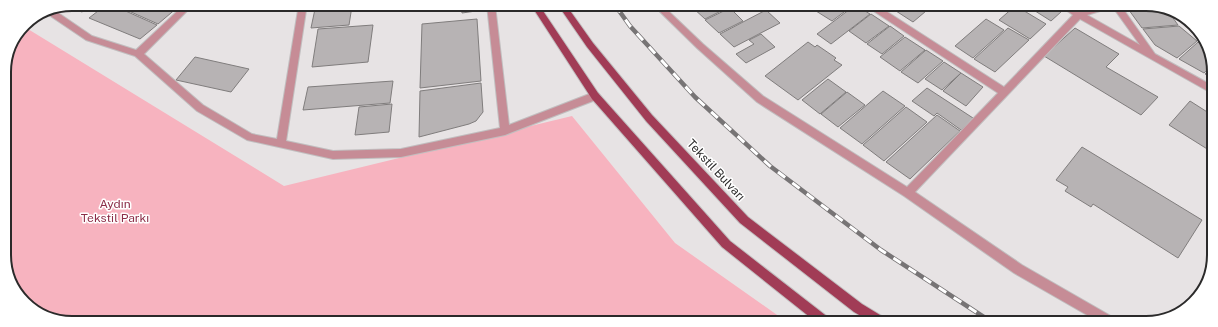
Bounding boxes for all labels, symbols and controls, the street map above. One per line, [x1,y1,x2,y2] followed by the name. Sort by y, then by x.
[684,137,748,203] street label: Tekstil Bulvarı
[81,197,149,225] park label: Aydın Tekstil Parkı

